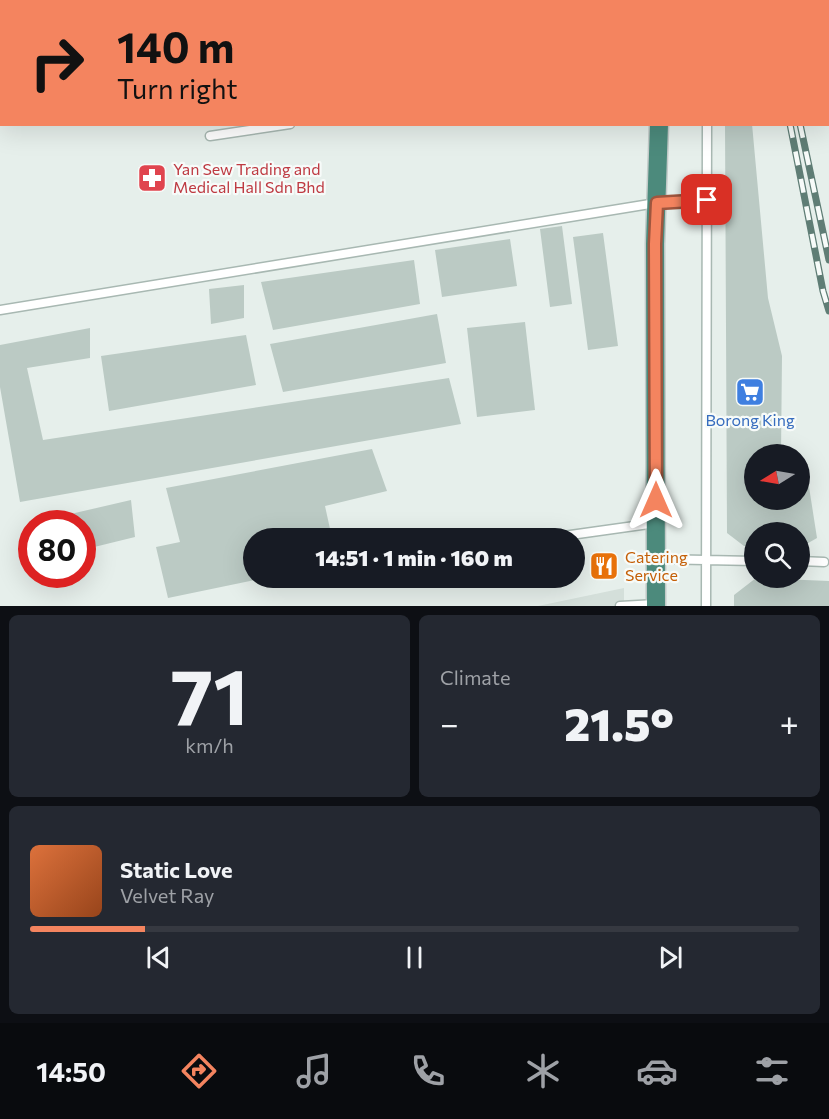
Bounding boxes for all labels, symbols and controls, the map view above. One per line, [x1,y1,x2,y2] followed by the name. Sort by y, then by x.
[117,20,234,72] text: 140 m
[18,24,96,102] icon: right
[117,72,237,105] text: Turn right
[173,159,325,196] place label: Yan Sew Trading and Medical Hall Sdn Bhd
[136,162,168,194] pharmacy icon: Yan Sew Trading and Medical Hall Sdn Bhd
[681,174,732,225] pin
[690,183,723,216] icon: arrive
[734,376,766,408] supermarket icon: Borong King
[705,410,795,429] place label: Borong King
[744,444,810,510] north arrow
[744,444,810,588] map controls
[624,468,688,532] position arrow
[18,510,96,588] speed limit sign: 80
[744,522,810,588] button: search
[315,544,513,571] text: 14:51 · 1 min · 160 m
[625,547,688,584] place label: Catering Service
[588,550,620,582] restaurant icon: Catering Service
[170,646,249,741] text: 71
[440,665,510,689] text: Climate
[564,695,674,750] text: 21.5°
[440,702,459,743] text: −
[780,702,799,743] text: +
[185,733,234,757] text: km/h
[120,856,233,883] text: Static Love
[120,883,214,907] text: Velvet Ray
[142,941,175,974] icon: previous
[398,941,431,974] icon: pause
[654,941,687,974] icon: next
[178,1050,220,1092] icon: directions
[293,1050,335,1092] icon: music
[407,1050,449,1092] icon: phone
[522,1050,564,1092] icon: climate
[636,1050,678,1092] icon: car
[751,1050,793,1092] icon: filters
[36,1055,106,1088] text: 14:50

